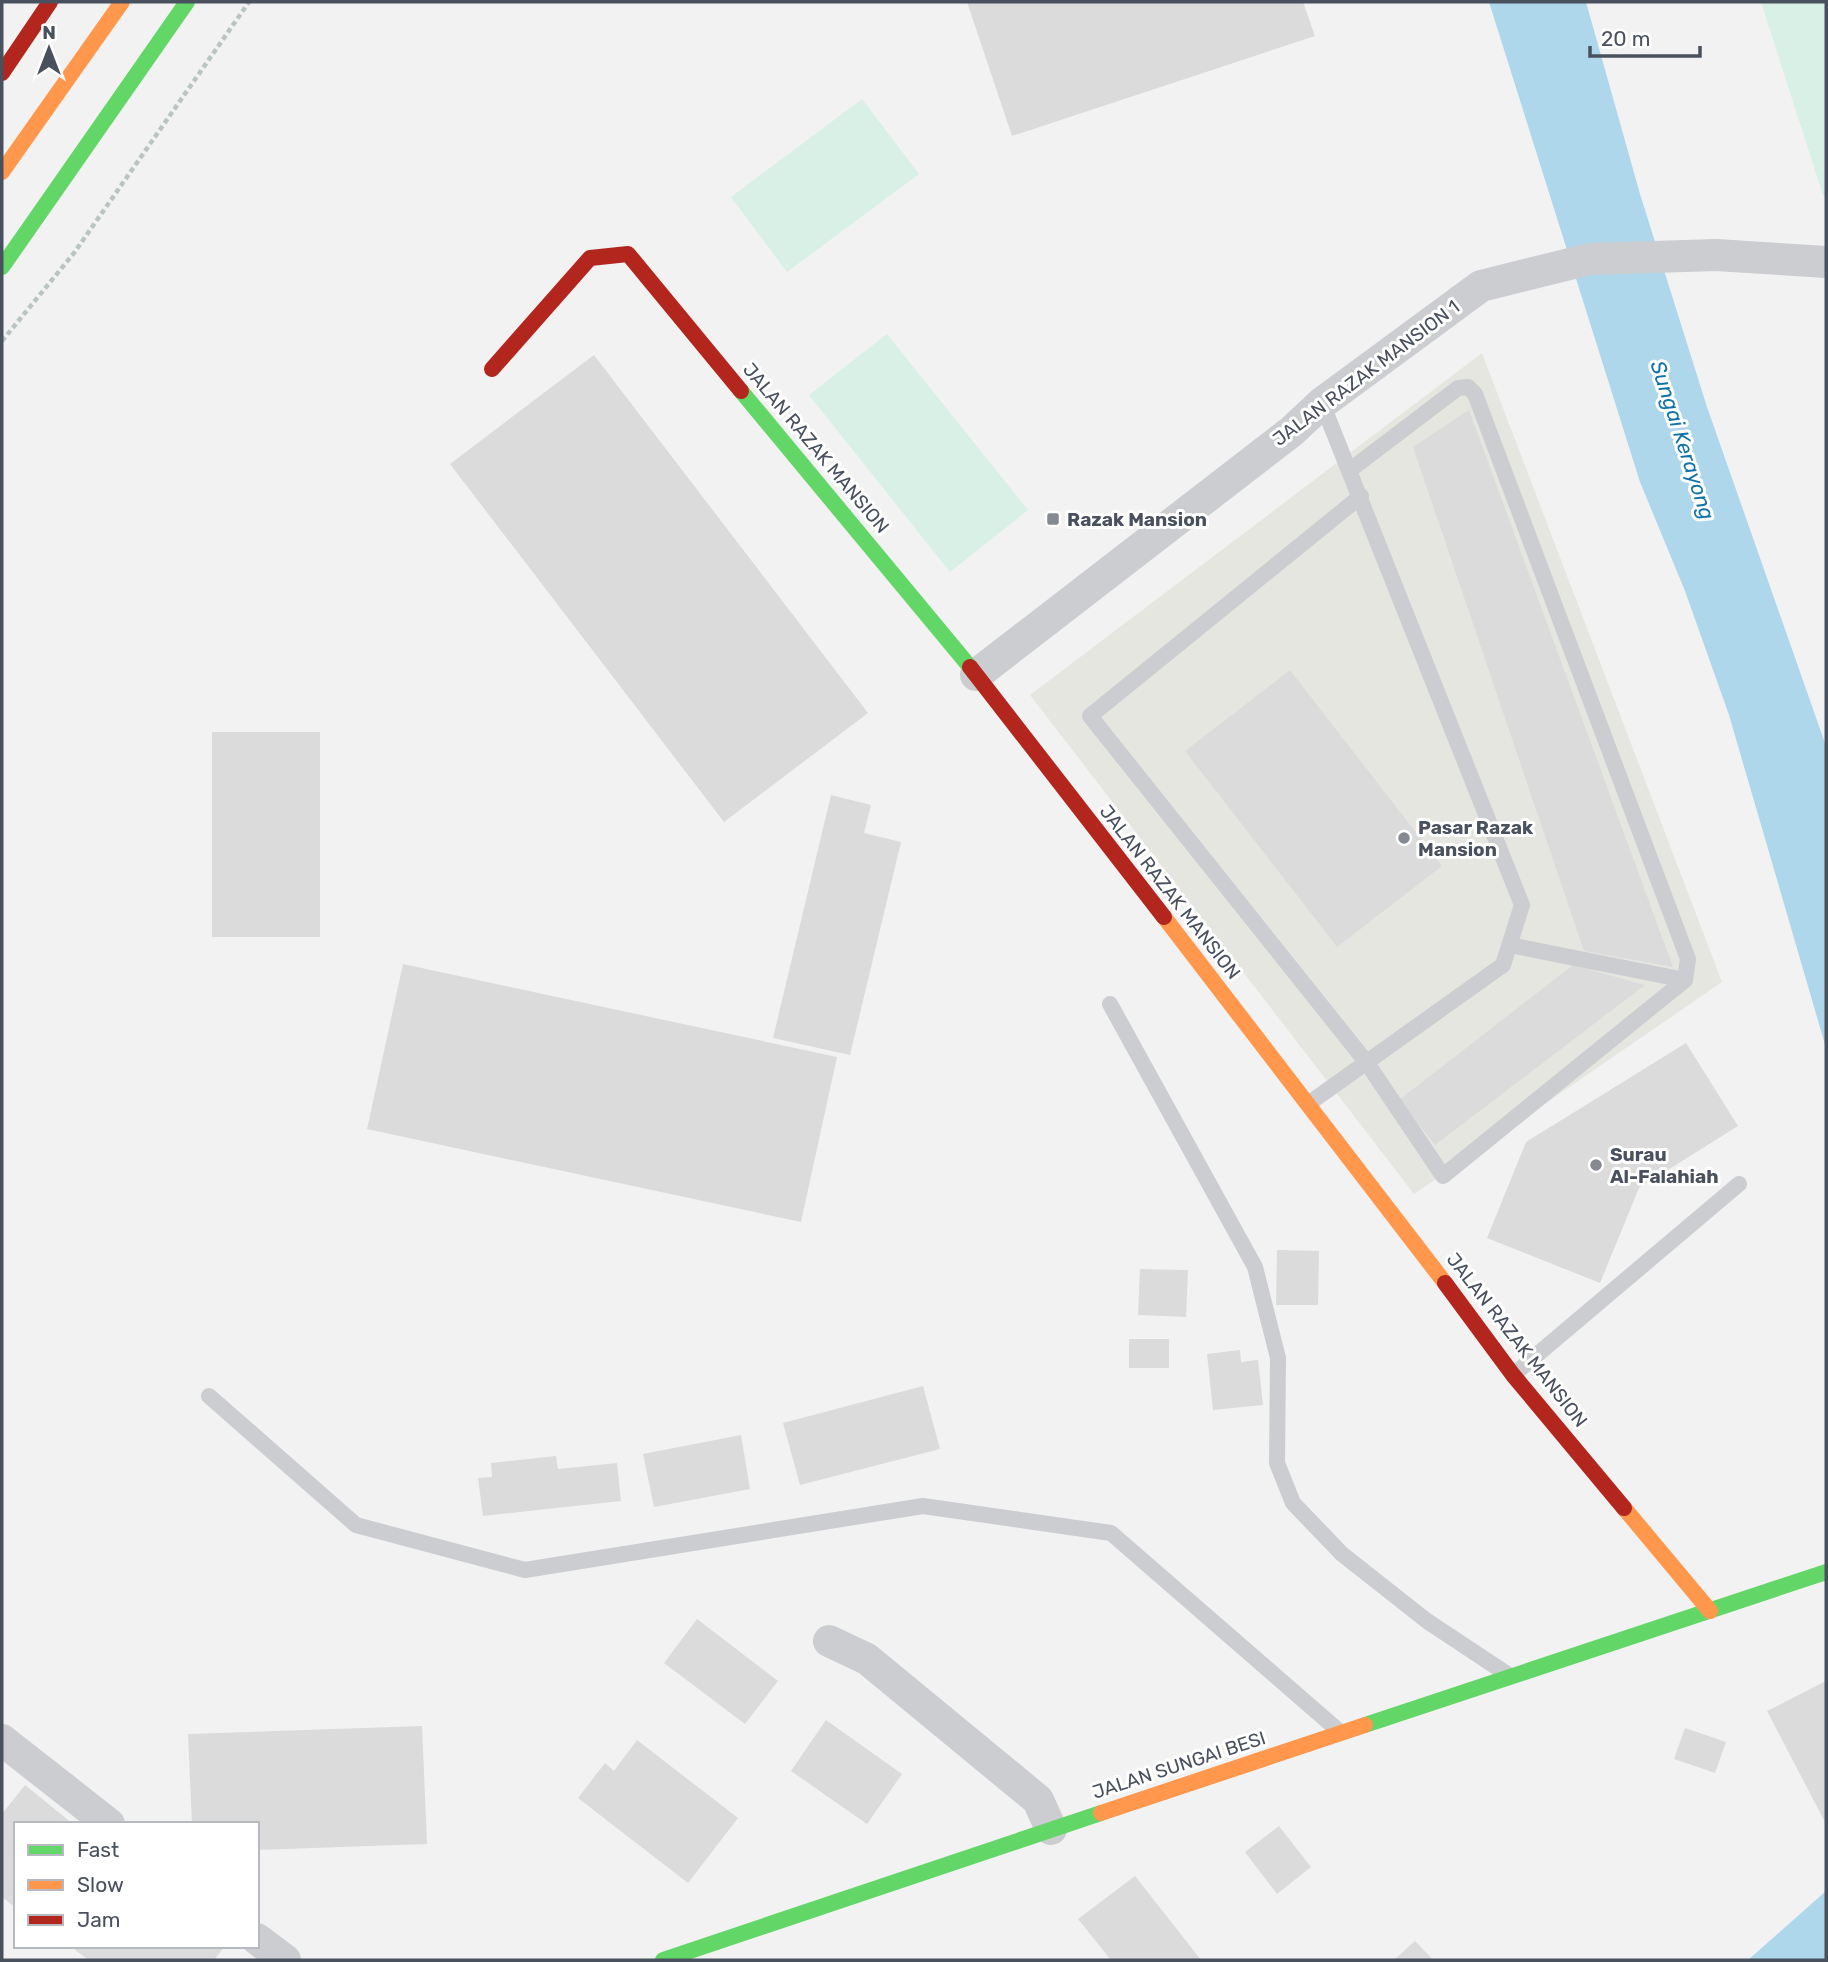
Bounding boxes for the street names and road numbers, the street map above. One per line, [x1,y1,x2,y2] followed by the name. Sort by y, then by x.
[1268,295,1464,451] street label: JALAN RAZAK MANSION 1
[738,358,894,538] street label: JALAN RAZAK MANSION
[1095,800,1245,984] street label: JALAN RAZAK MANSION
[1442,1248,1592,1432] street label: JALAN RAZAK MANSION
[1090,1726,1268,1804] street label: JALAN SUNGAI BESI

